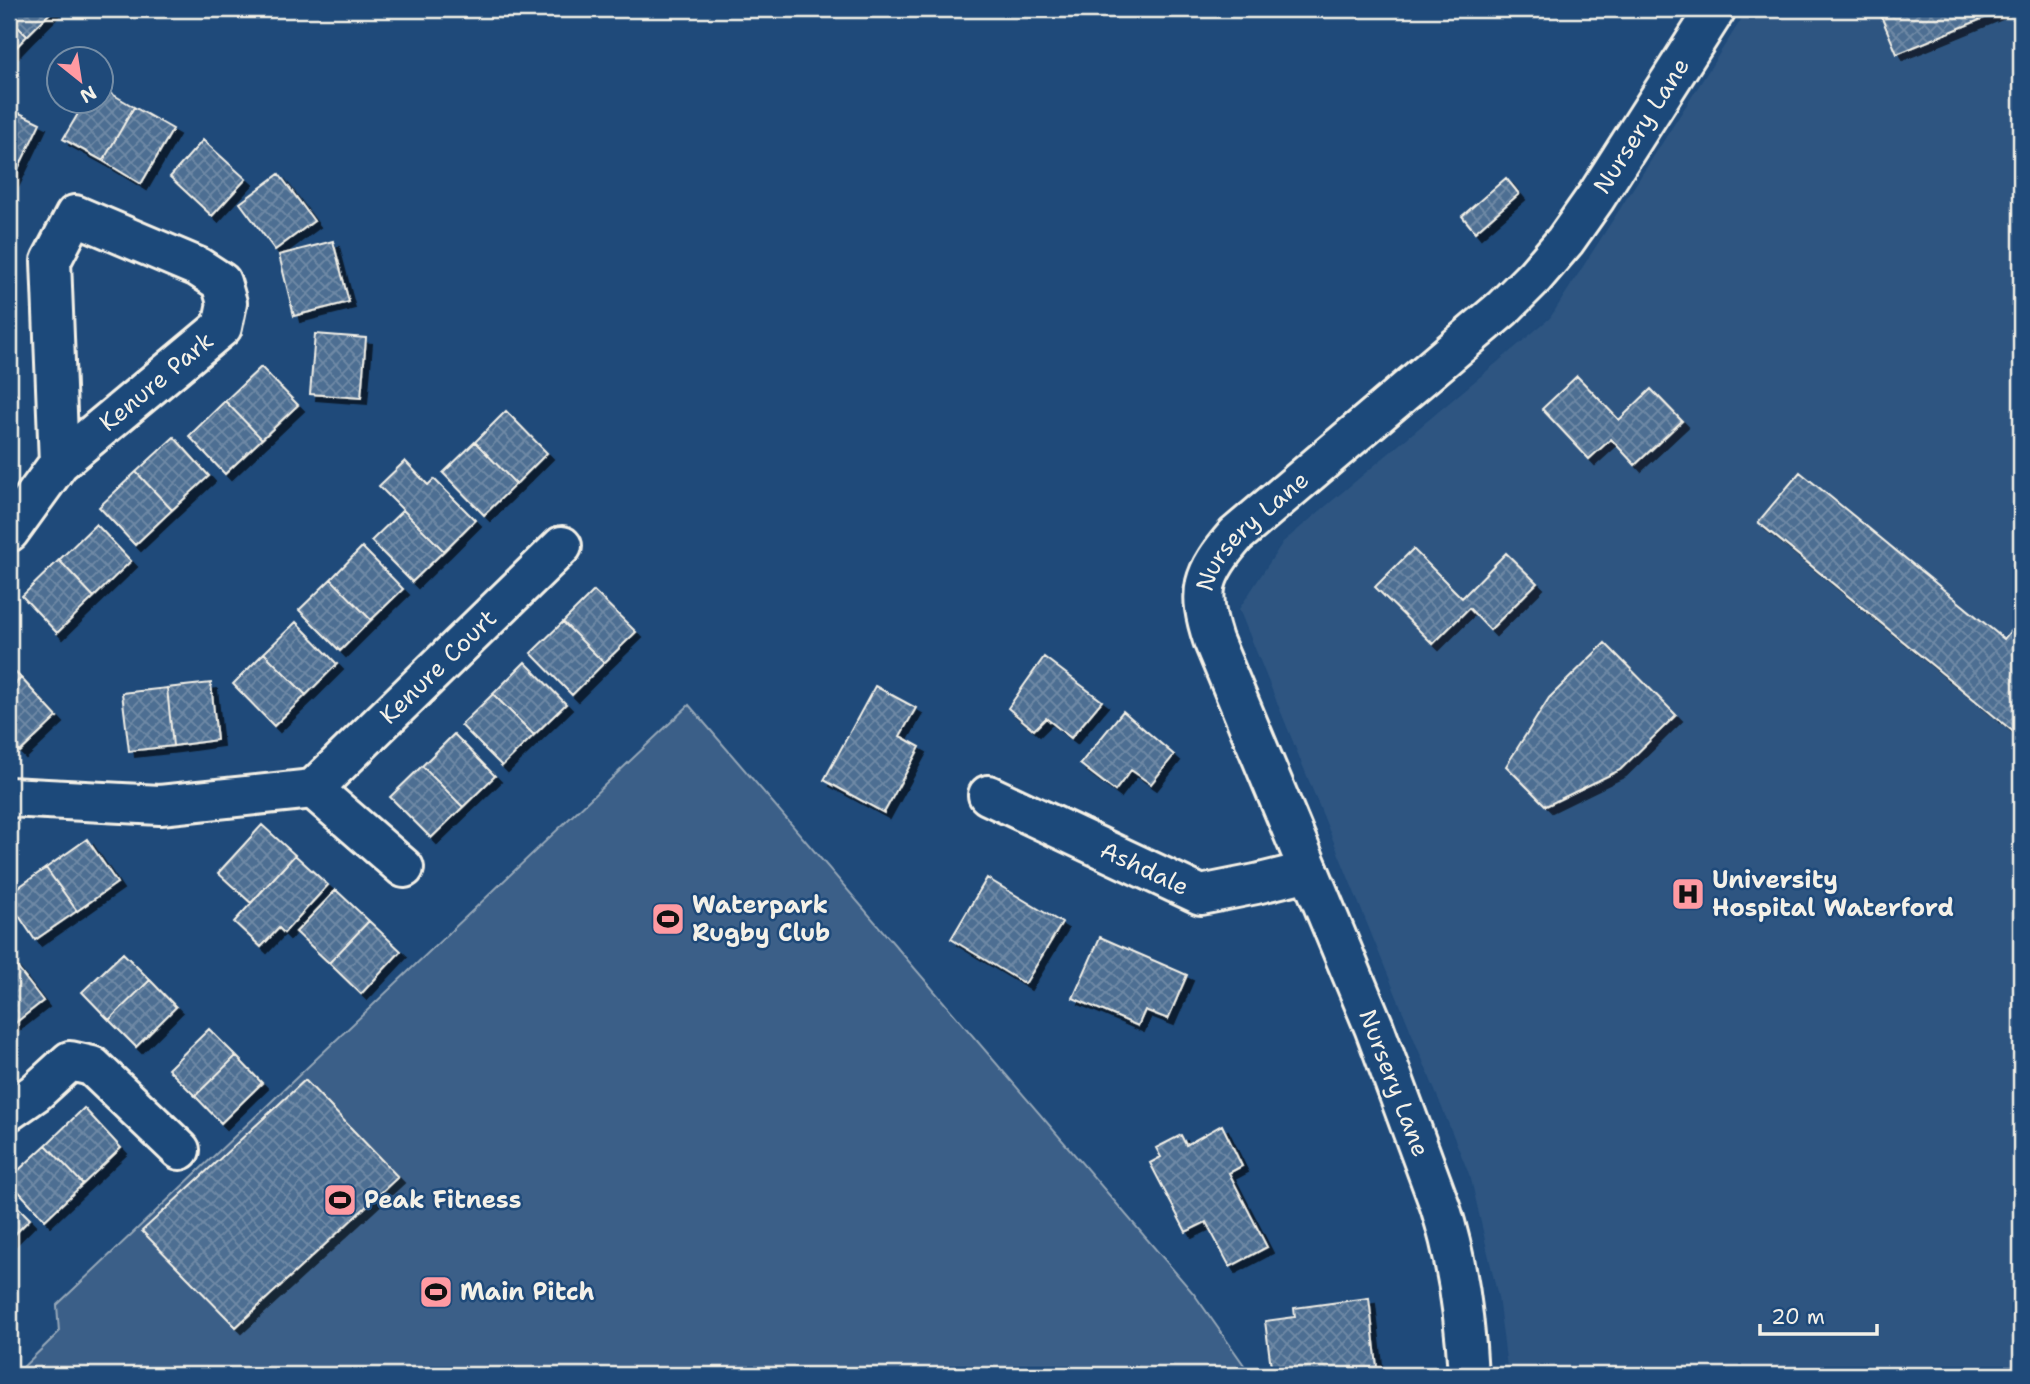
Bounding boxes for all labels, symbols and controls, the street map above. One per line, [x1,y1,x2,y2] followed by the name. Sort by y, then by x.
[46,46,116,116] north arrow
[1586,52,1697,200] street label: Nursery Lane
[75,80,101,109] text: N
[93,325,220,439] street label: Kenure Park
[1188,464,1316,595] street label: Nursery Lane
[373,602,504,731] street label: Kenure Court
[1095,834,1194,903] street label: Ashdale
[1712,864,1954,924] place label: University Hospital Waterford
[1669,875,1707,913] hospital icon: University Hospital Waterford
[692,889,830,949] place label: Waterpark Rugby Club
[649,900,687,938] sports icon: Waterpark Rugby Club
[1351,1005,1437,1161] street label: Nursery Lane
[321,1181,359,1219] sports icon: Peak Fitness
[364,1184,522,1216] place label: Peak Fitness
[417,1273,455,1311] sports icon: Main Pitch
[460,1276,595,1308] place label: Main Pitch
[1760,1293,1878,1337] scale bar
[1771,1303,1825,1331] text: 20 m

